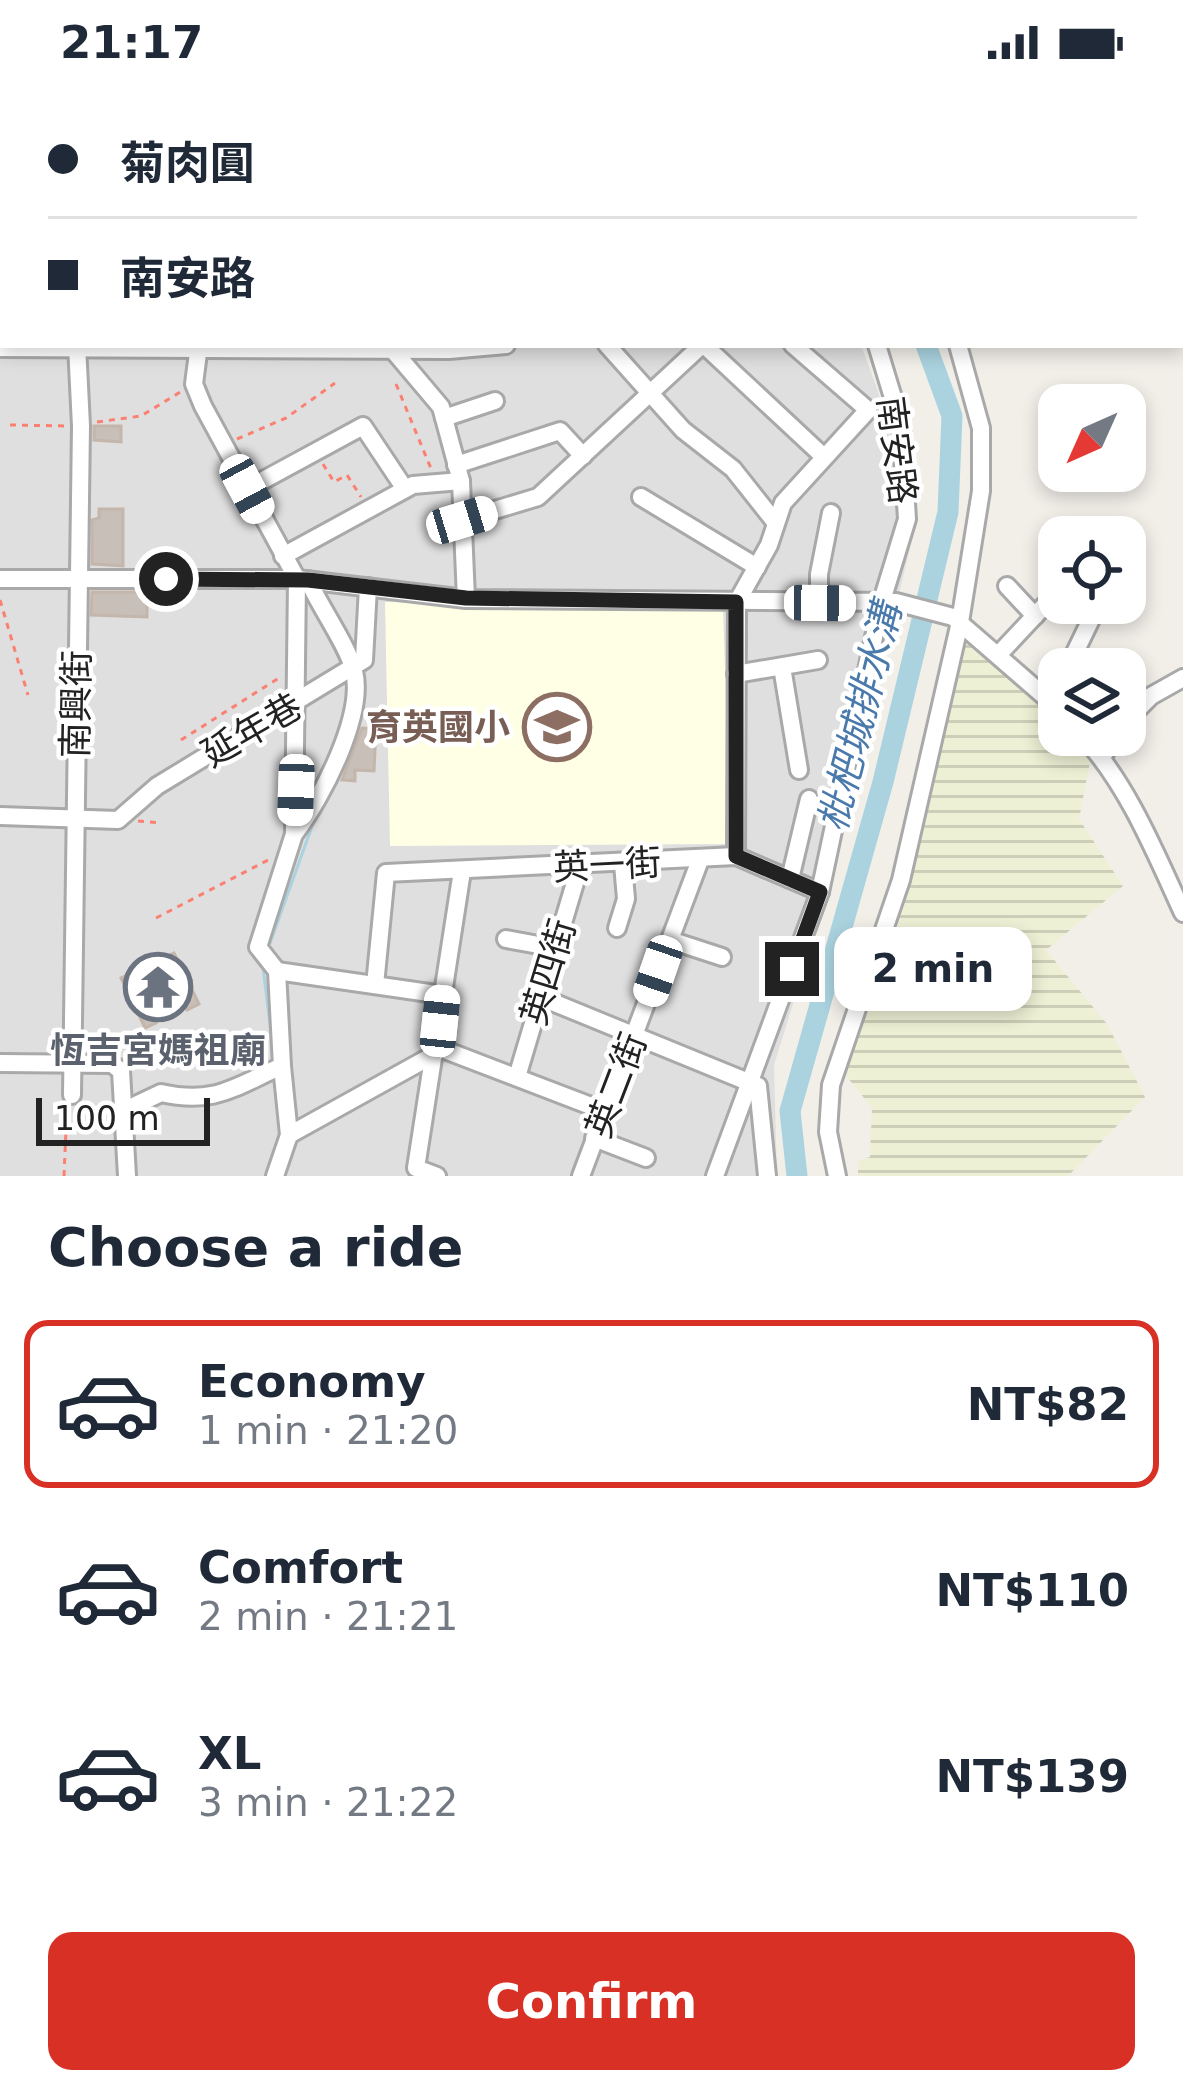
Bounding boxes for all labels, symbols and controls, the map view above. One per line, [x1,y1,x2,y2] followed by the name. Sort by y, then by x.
[60,16,203,69] text: 21:17
[120,137,255,190] text: 菊肉圓
[120,252,255,305] text: 南安路
[1038,384,1146,492] north arrow
[1038,384,1146,756] map controls
[870,394,924,506] street label: 南安路
[214,449,280,529] car
[422,492,502,548] car
[1038,516,1146,624] button: locate
[139,552,193,606] route start
[784,584,856,622] car
[810,593,911,836] water label: 枇杷城排水溝
[1038,648,1146,756] button: layers
[55,650,97,758] street label: 南興街
[195,685,309,775] street label: 延年巷
[522,692,592,762] school or university icon: 育英國小
[366,707,510,748] place label: 育英國小
[277,753,315,827] car
[552,842,662,888] street label: 英一街
[513,914,583,1030] street label: 英四街
[834,927,1032,1011] callout: 2 min
[629,931,687,1011] car
[765,942,819,996] route end
[872,946,994,991] text: 2 min
[123,952,193,1022] temple icon: 恆吉宮媽祖廟
[418,983,462,1059] car
[578,1027,654,1143] street label: 英二街
[50,1030,266,1071] place label: 恆吉宮媽祖廟
[36,1092,210,1145] scale bar
[54,1099,160,1138] text: 100 m
[48,1216,464,1279] text: Choose a ride
[54,1350,162,1458] icon: car
[198,1355,426,1408] text: Economy
[967,1378,1129,1431] text: NT$82
[198,1408,458,1453] text: 1 min · 21:20
[54,1536,162,1644] icon: car
[198,1541,403,1594] text: Comfort
[935,1564,1129,1617] text: NT$110
[198,1594,458,1639] text: 2 min · 21:21
[54,1722,162,1830] icon: car
[198,1727,261,1780] text: XL
[935,1750,1129,1803] text: NT$139
[198,1780,458,1825] text: 3 min · 21:22
[48,1932,1135,2070] button: Confirm

